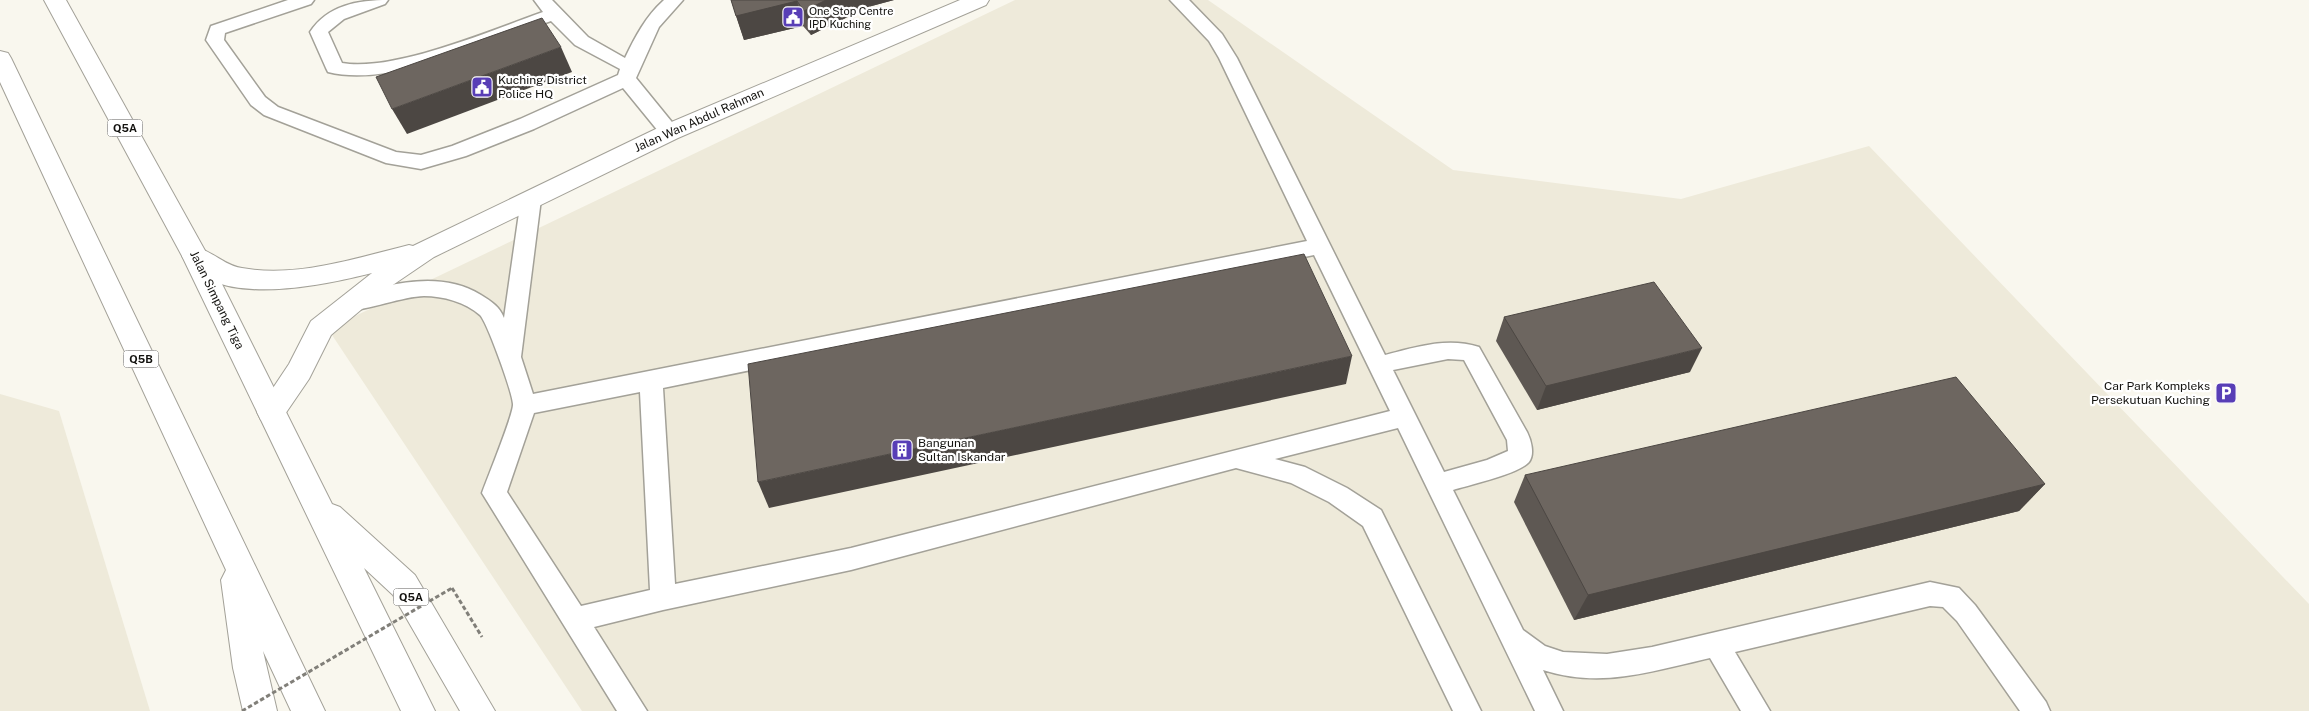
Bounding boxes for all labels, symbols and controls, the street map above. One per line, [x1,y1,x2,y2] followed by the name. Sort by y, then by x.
[781,5,805,29] public building icon: One Stop Centre IPD Kuching
[809,5,893,30] place label: One Stop Centre IPD Kuching
[498,73,587,101] place label: Kuching District Police HQ
[470,75,494,99] public building icon: Kuching District Police HQ
[632,85,766,155] street label: Jalan Wan Abdul Rahman
[108,120,142,136] road number: Q5A
[187,248,247,352] street label: Jalan Simpang Tiga
[124,350,158,368] road number: Q5B
[2091,379,2210,407] place label: Car Park Kompleks Persekutuan Kuching
[2214,381,2238,405] parking icon: Car Park Kompleks Persekutuan Kuching
[918,436,1006,464] place label: Bangunan Sultan Iskandar
[890,438,914,462] building icon: Bangunan Sultan Iskandar
[394,588,428,606] road number: Q5A

